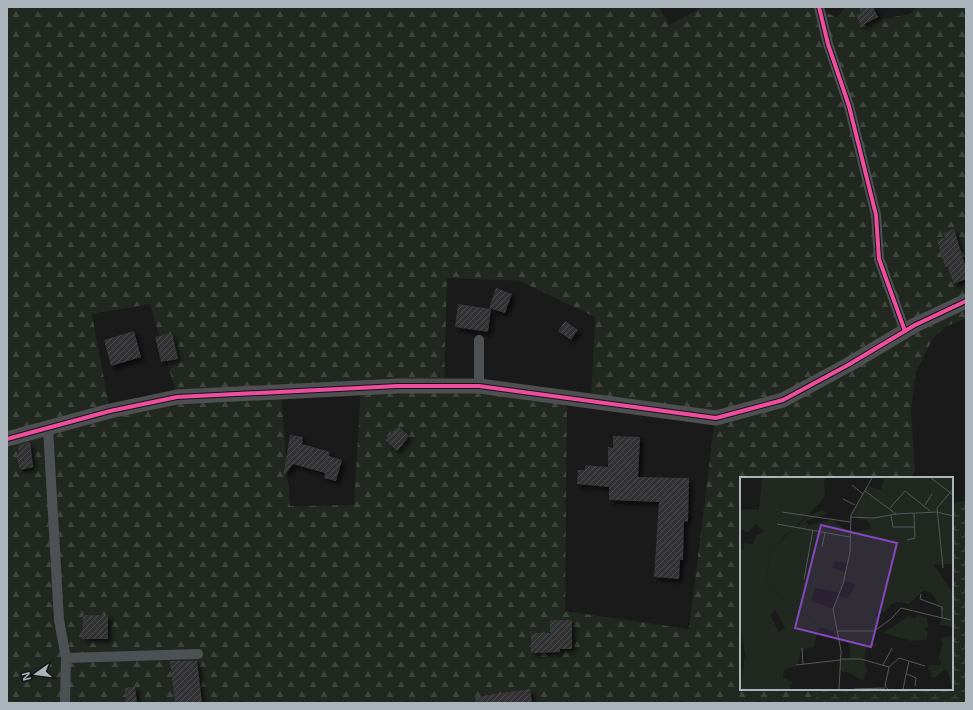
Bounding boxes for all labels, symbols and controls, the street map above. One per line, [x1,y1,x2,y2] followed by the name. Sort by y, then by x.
[740,477,953,690] inset map
[16,654,56,694] north arrow
[17,670,34,683] text: N

